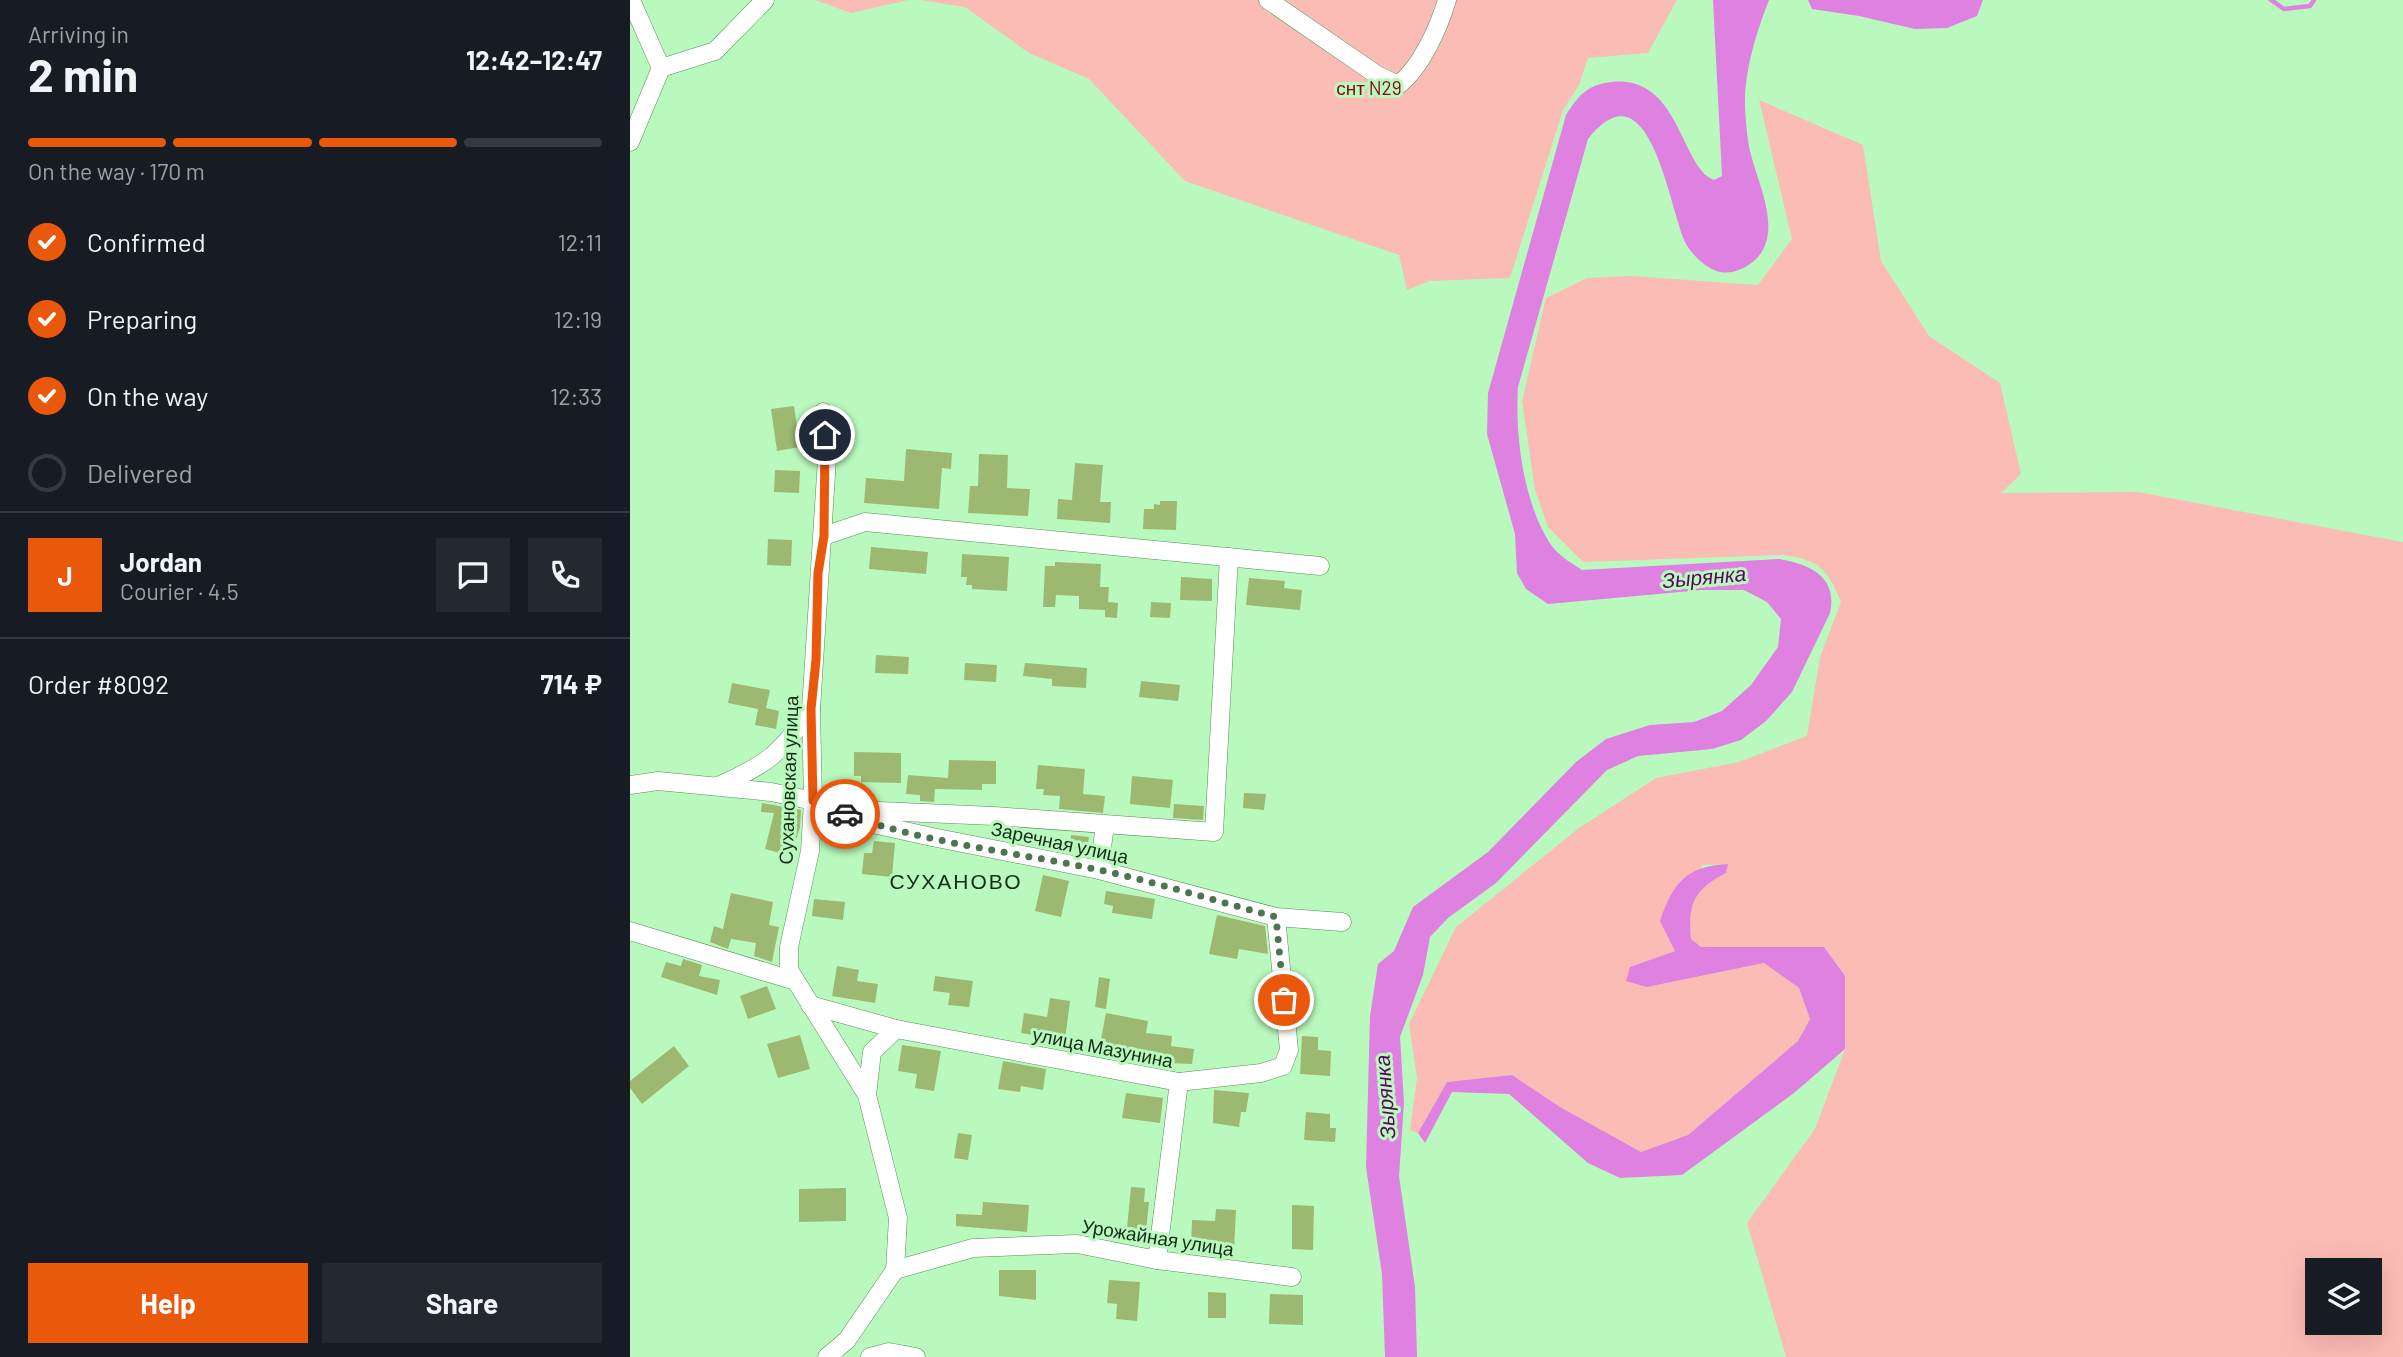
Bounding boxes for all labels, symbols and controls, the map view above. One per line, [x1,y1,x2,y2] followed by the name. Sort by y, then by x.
[28,20,129,48] text: Arriving in
[466,44,602,75] text: 12:42–12:47
[28,46,138,101] text: 2 min
[1336,76,1402,99] park label: снт N29
[28,157,205,185] text: On the way · 170 m
[28,223,66,261] icon: check
[87,226,206,257] text: Confirmed
[558,228,602,256] text: 12:11
[28,300,66,338] icon: check
[87,303,197,334] text: Preparing
[554,305,602,333] text: 12:19
[28,377,66,415] icon: check
[87,380,208,411] text: On the way
[550,382,602,410] text: 12:33
[795,405,855,465] pin
[806,416,844,454] icon: home
[87,457,193,488] text: Delivered
[436,538,510,612] button: chat
[528,538,602,612] button: phone
[120,546,202,577] text: Jordan
[57,560,73,591] text: J
[1661,560,1747,592] water label: Зырянка
[120,577,239,605] text: Courier · 4.5
[28,668,169,699] text: Order #8092
[541,668,602,699] text: 714 ₽
[774,695,802,865] street label: Сухановская улица
[810,779,880,849] courier
[826,795,864,833] icon: car
[989,816,1131,868] street label: Заречная улица
[890,868,1022,893] district label: СУХАНОВО
[1254,970,1314,1030] pin
[1265,981,1303,1019] icon: bag
[1031,1022,1176,1072] street label: улица Мазунина
[1369,1054,1399,1140] water label: Зырянка
[1080,1214,1236,1260] street label: Урожайная улица
[2305,1258,2382,1335] map controls
[2305,1258,2382,1335] button: layers
[28,1263,308,1343] button: Help
[322,1263,602,1343] button: Share

